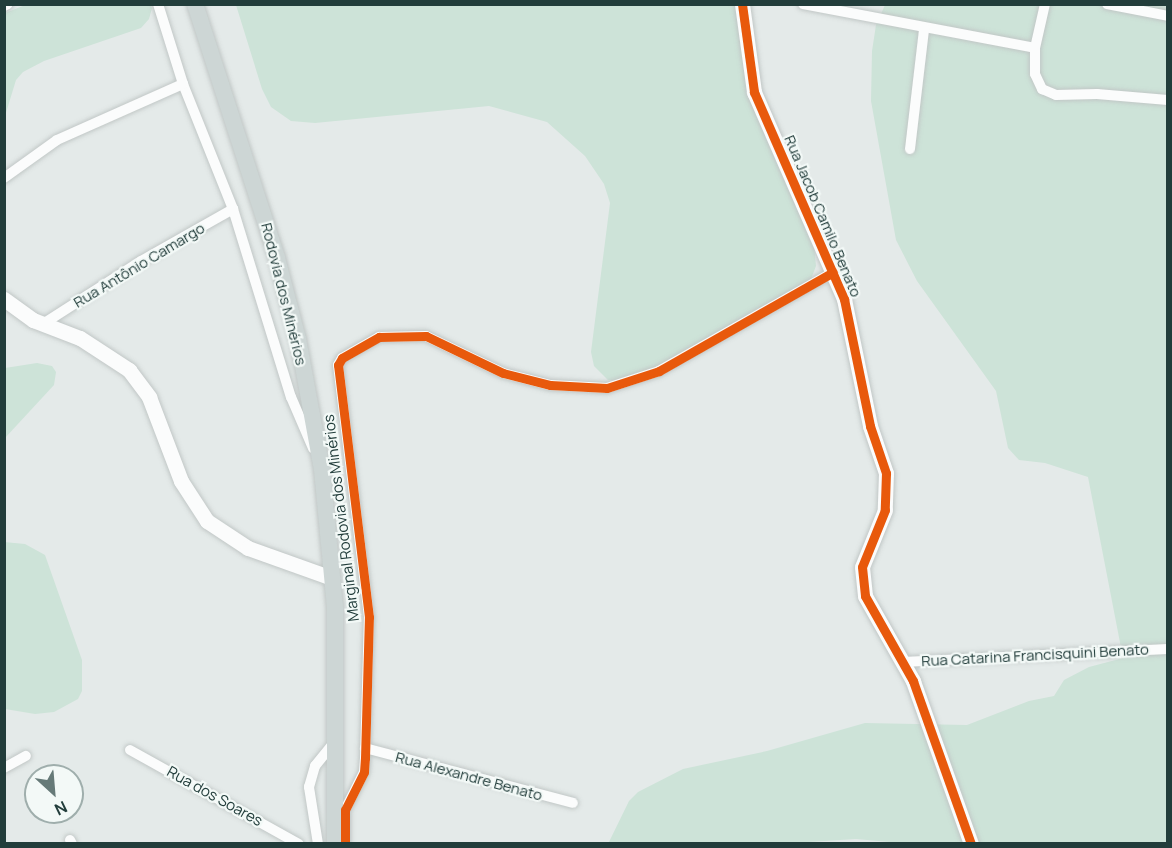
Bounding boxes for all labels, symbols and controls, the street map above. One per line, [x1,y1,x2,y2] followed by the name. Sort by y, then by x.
[781,132,865,300] street label: Rua Jacob Camilo Benato
[70,219,208,311] street label: Rua Antônio Camargo
[258,221,310,367] street label: Rodovia dos Minérios
[319,414,363,622] street label: Marginal Rodovia dos Minérios
[921,640,1149,670] street label: Rua Catarina Francisquini Benato
[394,748,544,804] street label: Rua Alexandre Benato
[164,762,266,830] street label: Rua dos Soares
[24,764,84,824] north arrow
[51,796,71,821] text: N

